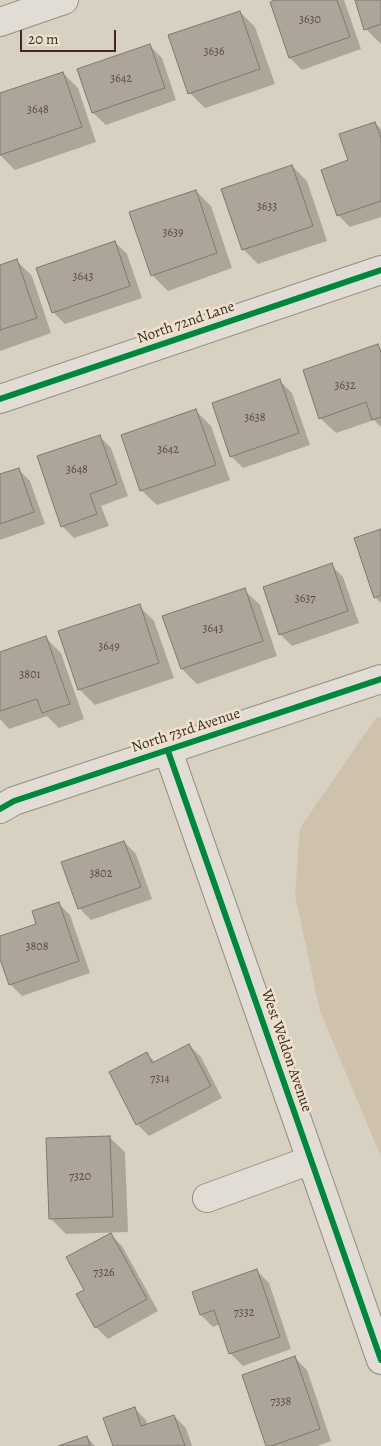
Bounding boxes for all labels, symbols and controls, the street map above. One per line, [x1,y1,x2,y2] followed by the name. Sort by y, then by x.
[299,13,321,27] house number: 3630
[22,20,119,52] scale bar
[28,29,59,49] text: 20 m
[203,45,225,59] house number: 3636
[110,72,132,86] house number: 3642
[27,103,49,117] house number: 3648
[257,200,277,214] house number: 3633
[163,226,183,240] house number: 3639
[73,270,93,284] house number: 3643
[135,298,237,348] street label: North 72nd Lane
[334,379,356,393] house number: 3632
[244,411,266,425] house number: 3638
[157,443,179,457] house number: 3642
[66,463,88,477] house number: 3648
[295,592,315,606] house number: 3637
[203,622,223,636] house number: 3643
[98,640,120,654] house number: 3649
[19,668,41,682] house number: 3801
[129,705,243,757] street label: North 73rd Avenue
[90,867,112,881] house number: 3802
[25,940,49,954] house number: 3808
[257,987,315,1115] street label: West Weldon Avenue
[150,1072,170,1086] house number: 7314
[69,1170,91,1184] house number: 7320
[93,1266,115,1280] house number: 7326
[234,1306,254,1320] house number: 7332
[271,1395,291,1409] house number: 7338

